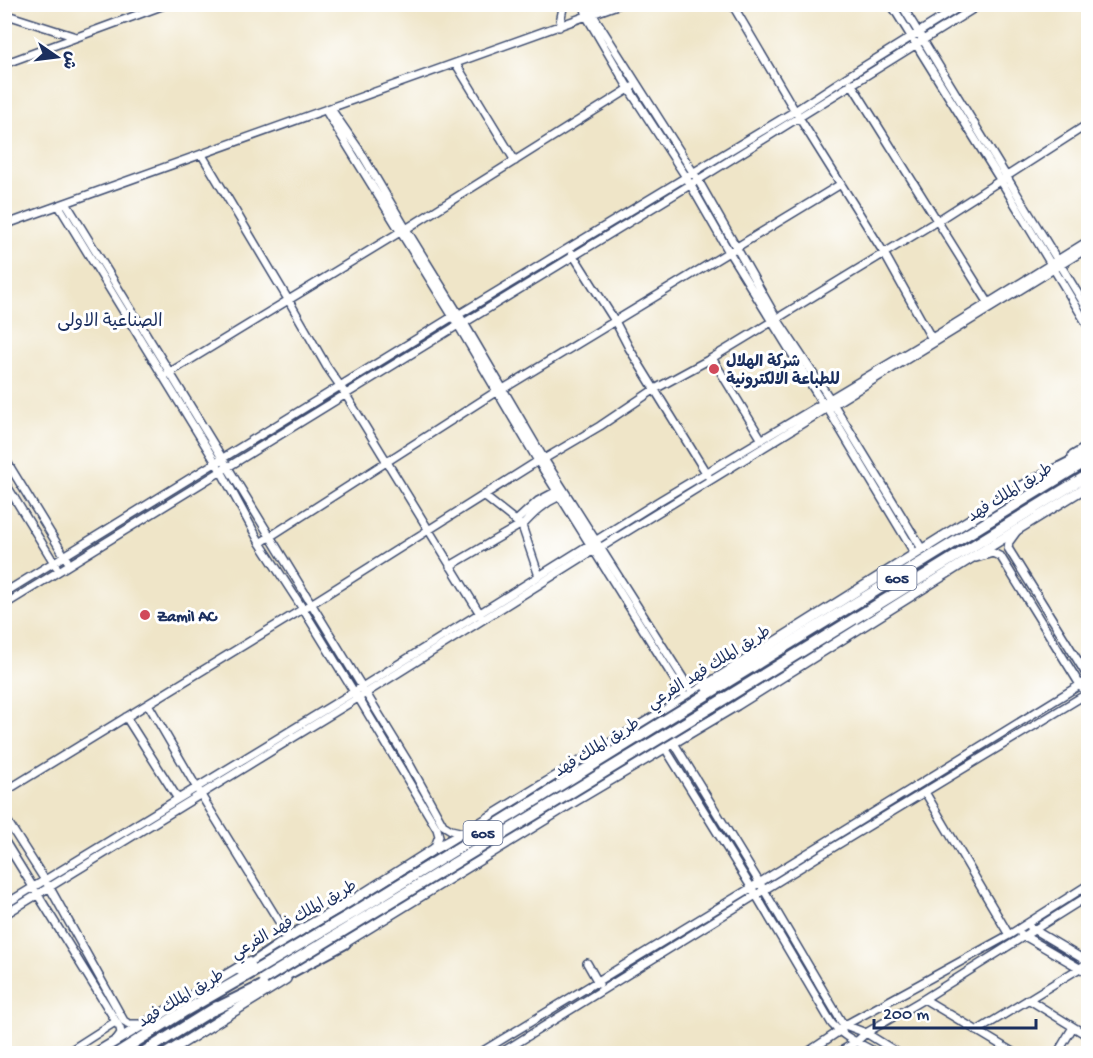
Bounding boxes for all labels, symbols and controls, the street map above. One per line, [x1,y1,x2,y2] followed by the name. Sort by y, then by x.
[27,27,87,87] north arrow
[57,49,80,71] text: ش
[57,312,163,333] district label: الصناعية الاولى
[726,353,840,391] place label: شركة الهلال للطباعة الالكترونية
[707,362,721,376] marker: شركة الهلال للطباعة الالكترونية
[965,460,1057,528] street label: طريق الملك فهد
[878,566,916,590] road number: 605
[138,608,152,622] marker: Zamil AC
[157,609,218,628] place label: Zamil AC
[645,623,776,716] street label: طريق الملك فهد الفرعي
[552,715,644,783] street label: طريق الملك فهد
[464,821,502,845] road number: 605
[228,877,362,967] street label: طريق الملك فهد الفرعي
[135,967,228,1033] street label: طريق الملك فهد
[874,992,1036,1030] scale bar
[883,1005,930,1026] text: 200 m

